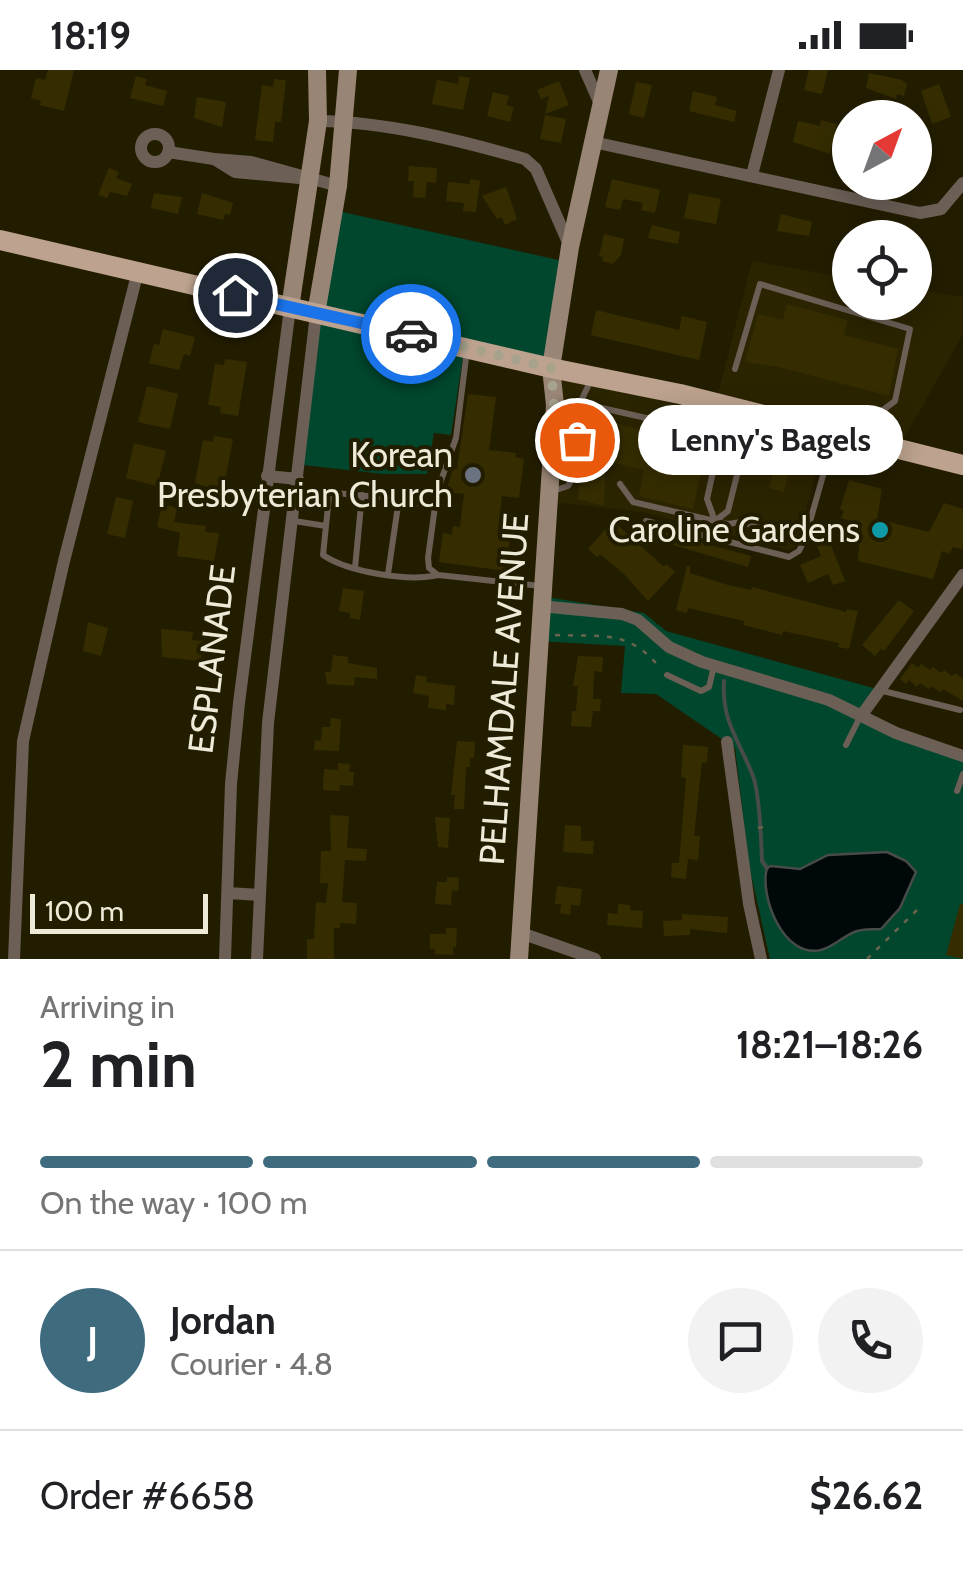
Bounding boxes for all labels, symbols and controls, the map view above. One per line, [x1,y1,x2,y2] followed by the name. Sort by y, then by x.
[50,12,131,59] text: 18:19
[832,100,932,200] north arrow
[832,100,932,320] map controls
[832,220,932,320] button: locate
[193,253,278,338] pin
[208,268,263,323] icon: home
[361,284,461,384] courier
[384,307,439,362] icon: car
[535,398,620,483] pin
[637,405,902,475] callout: Lenny's Bagels
[550,413,605,468] icon: bag
[670,420,871,459] text: Lenny's Bagels
[157,433,453,516] place label: Korean Presbyterian Church
[462,464,484,486] marker: Korean Presbyterian Church
[608,508,860,551] place label: Caroline Gardens
[470,511,537,866] street label: PELHAMDALE AVENUE
[869,519,891,541] marker: Caroline Gardens
[179,562,244,756] street label: ESPLANADE
[30,889,208,934] scale bar
[45,894,124,928] text: 100 m
[40,987,175,1026] text: Arriving in
[736,1021,923,1068] text: 18:21–18:26
[40,1024,197,1103] text: 2 min
[40,1183,308,1222] text: On the way · 100 m
[688,1288,793,1393] button: chat
[818,1288,923,1393] button: phone
[170,1297,276,1344] text: Jordan
[87,1317,98,1364] text: J
[170,1344,333,1383] text: Courier · 4.8
[40,1472,255,1519] text: Order #6658
[810,1472,923,1519] text: $26.62

